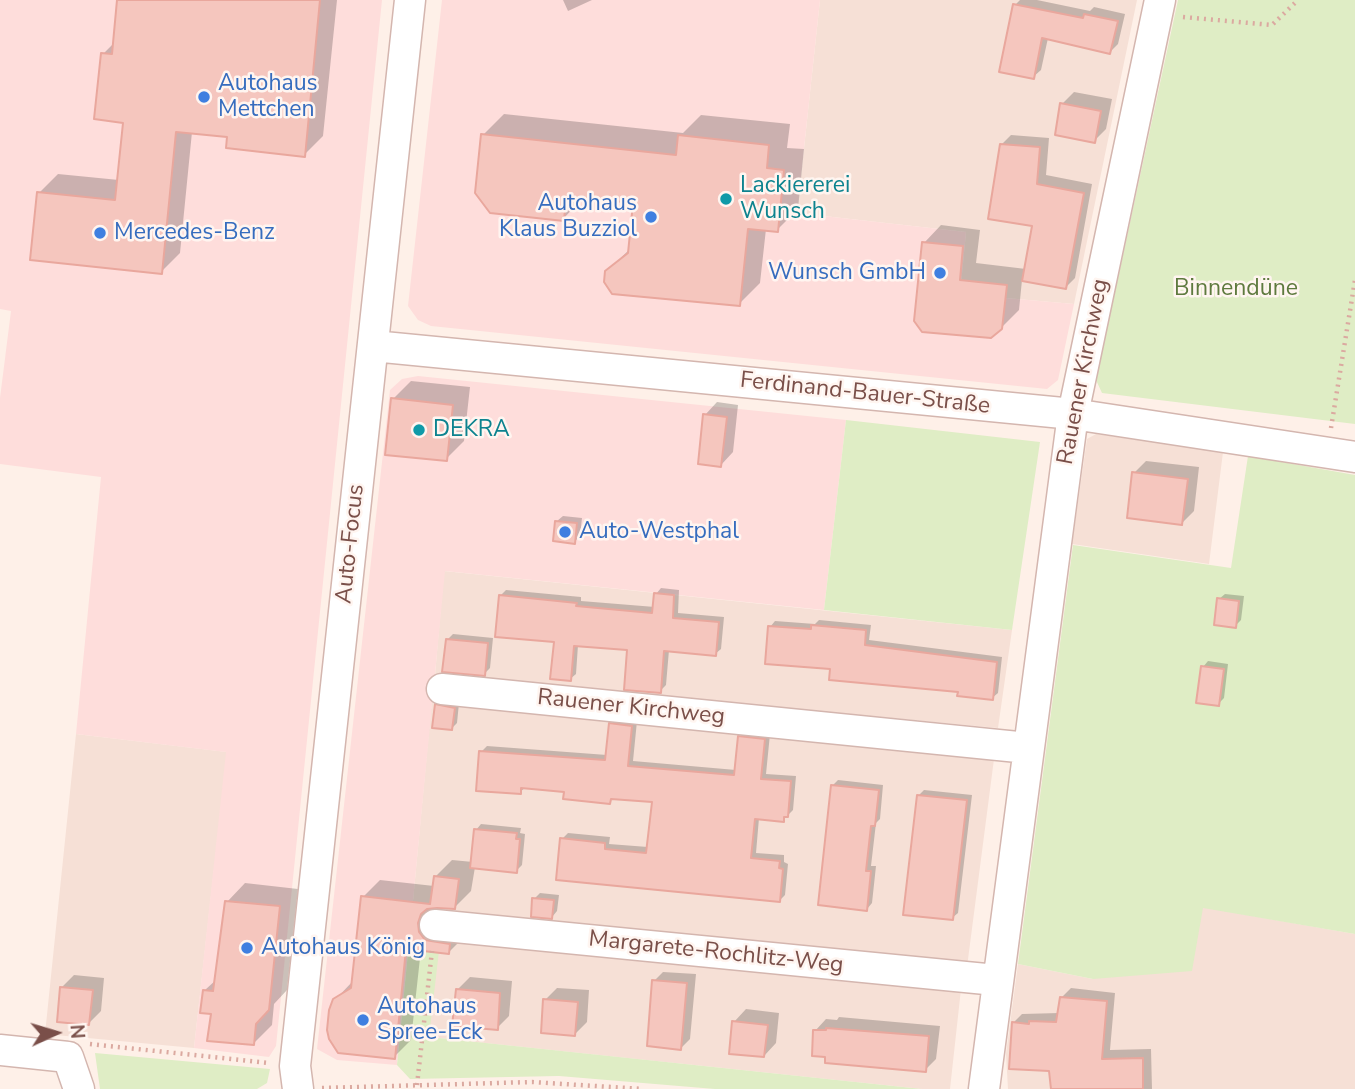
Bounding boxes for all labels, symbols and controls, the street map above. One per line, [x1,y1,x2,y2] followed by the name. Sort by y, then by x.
[218,70,318,124] place label: Autohaus Mettchen
[196,89,212,105] marker: Autohaus Mettchen
[740,172,850,226] place label: Lackiererei Wunsch
[499,190,637,244] place label: Autohaus Klaus Buzziol
[718,191,734,207] marker: Lackiererei Wunsch
[643,209,659,225] marker: Autohaus Klaus Buzziol
[114,219,275,247] place label: Mercedes-Benz
[92,225,108,241] marker: Mercedes-Benz
[768,259,926,287] place label: Wunsch GmbH
[932,265,948,281] marker: Wunsch GmbH
[1174,275,1298,303] park label: Binnendüne
[1052,277,1116,467] street label: Rauener Kirchweg
[739,367,991,421] street label: Ferdinand-Bauer-Straße
[433,416,510,444] place label: DEKRA
[411,422,427,438] marker: DEKRA
[331,483,371,605] street label: Auto-Focus
[579,518,739,546] place label: Auto-Westphal
[557,524,573,540] marker: Auto-Westphal
[536,684,726,732] street label: Rauener Kirchweg
[587,926,845,980] street label: Margarete-Rochlitz-Weg
[261,934,425,962] place label: Autohaus König
[239,940,255,956] marker: Autohaus König
[377,993,483,1047] place label: Autohaus Spree-Eck
[21,998,91,1068] north arrow
[355,1012,371,1028] marker: Autohaus Spree-Eck
[63,1024,90,1040] text: N

